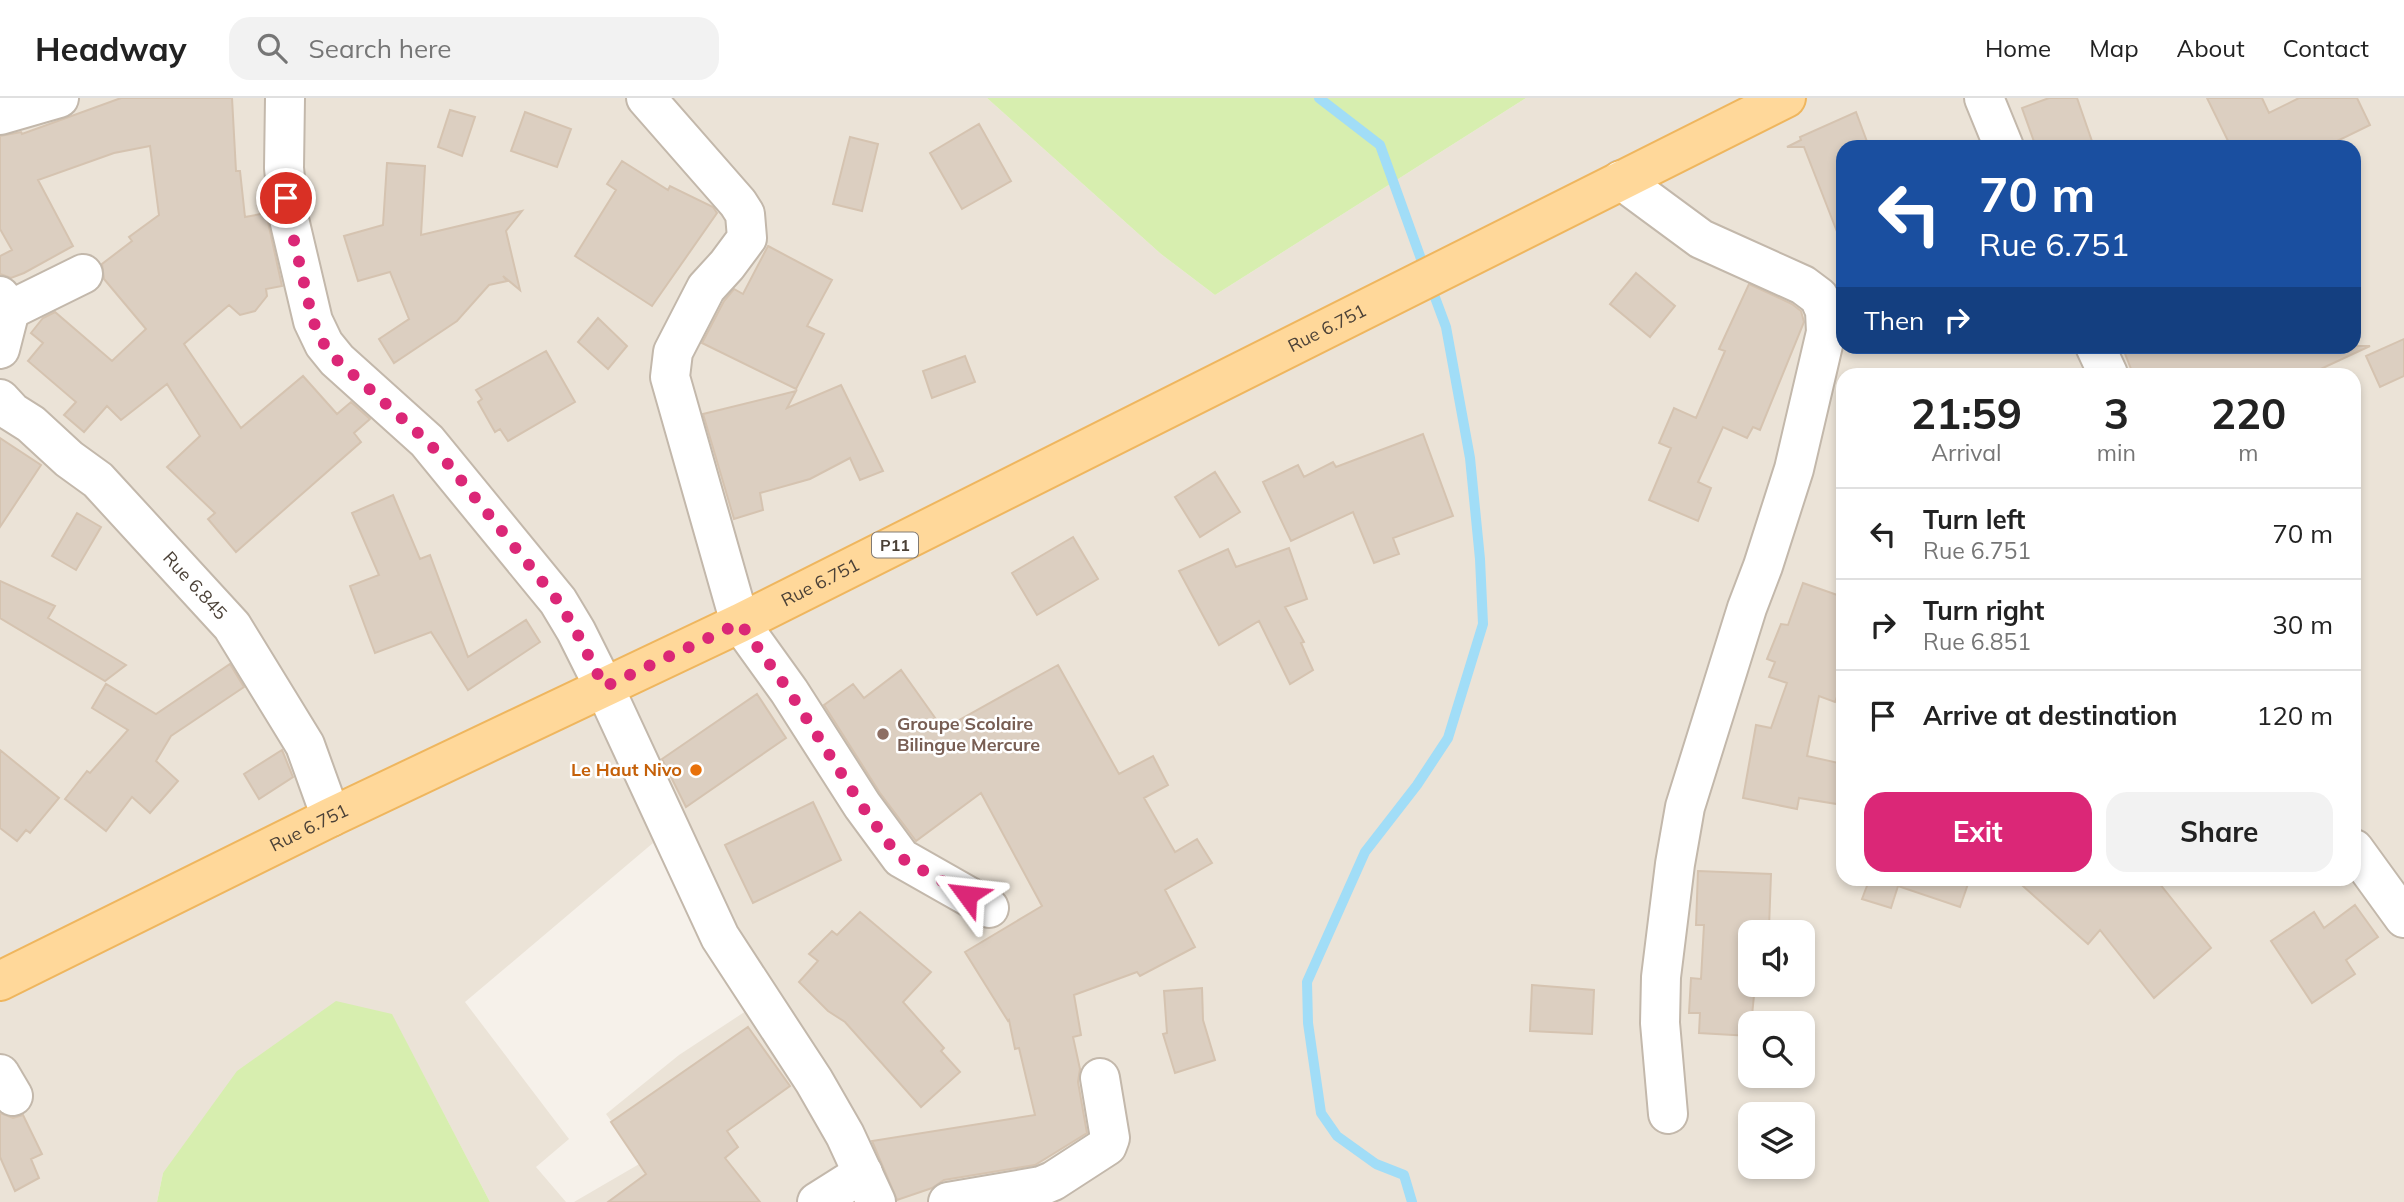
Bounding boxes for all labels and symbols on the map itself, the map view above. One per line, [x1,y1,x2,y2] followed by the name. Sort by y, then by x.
[256,168,316,228] pin
[1284,299,1370,357] street label: Rue 6.751
[872,532,918,558] road number: P11
[158,546,233,624] street label: Rue 6.845
[777,553,863,611] street label: Rue 6.751
[897,712,1040,756] place label: Groupe Scolaire Bilingue Mercure
[875,726,891,742] marker: Groupe Scolaire Bilingue Mercure
[571,758,682,781] place label: Le Haut Nivo
[688,762,704,778] marker: Le Haut Nivo
[266,798,352,856] street label: Rue 6.751
[930,858,1004,932] position arrow

